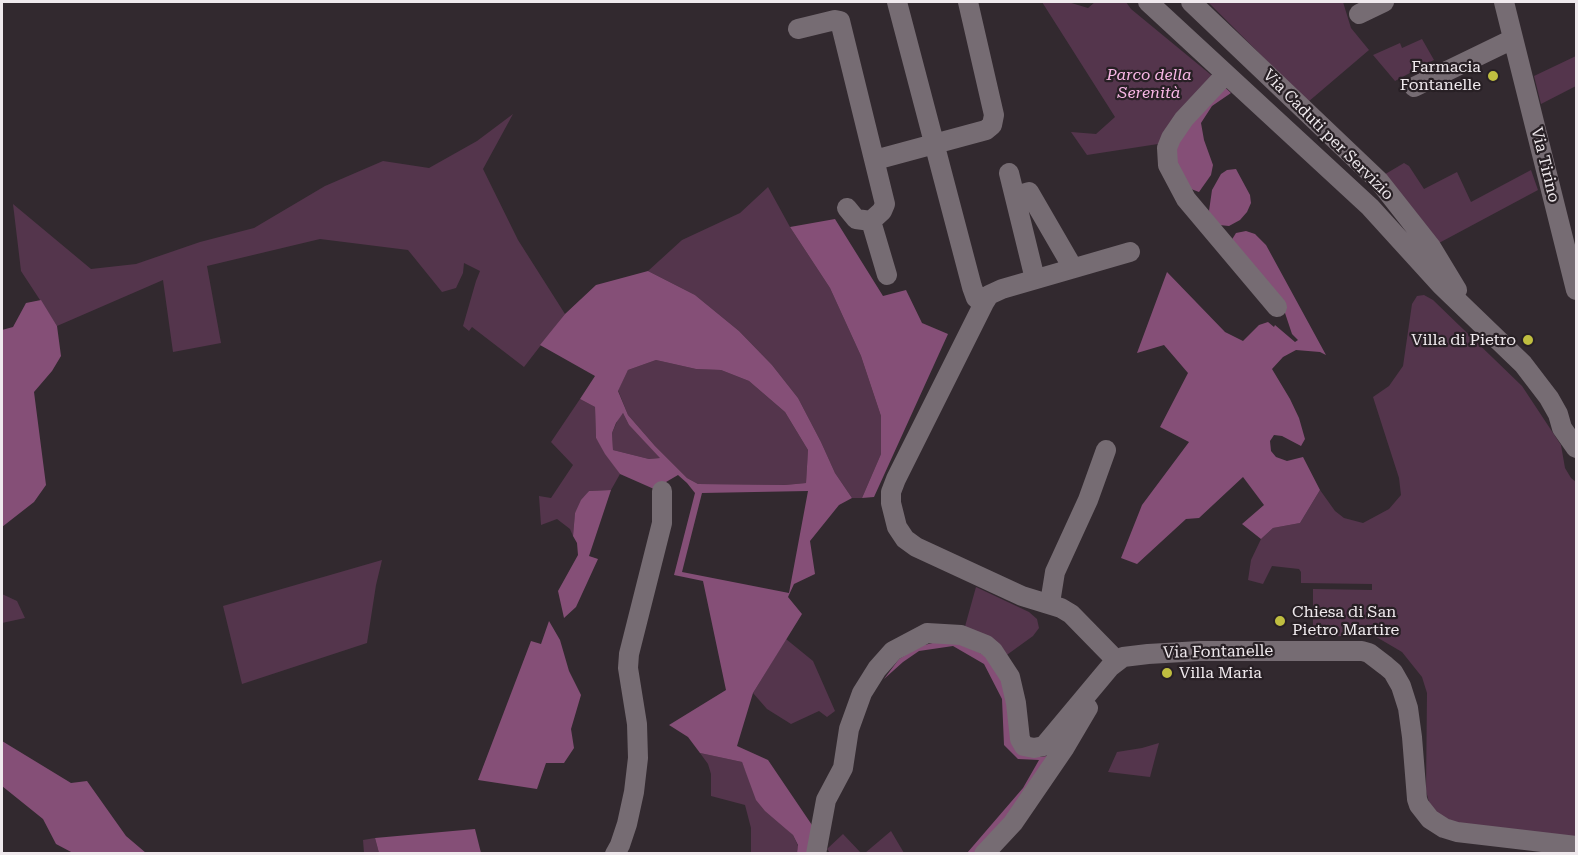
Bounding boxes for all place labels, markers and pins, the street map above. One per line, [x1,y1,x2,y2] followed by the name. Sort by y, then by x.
[1400,57,1481,95] place label: Farmacia Fontanelle
[1486,69,1500,83] marker: Farmacia Fontanelle
[1411,330,1516,350] place label: Villa di Pietro
[1521,333,1535,347] marker: Villa di Pietro
[1292,602,1399,640] place label: Chiesa di San Pietro Martire
[1273,614,1287,628] marker: Chiesa di San Pietro Martire
[1179,663,1262,683] place label: Villa Maria
[1160,666,1174,680] marker: Villa Maria

